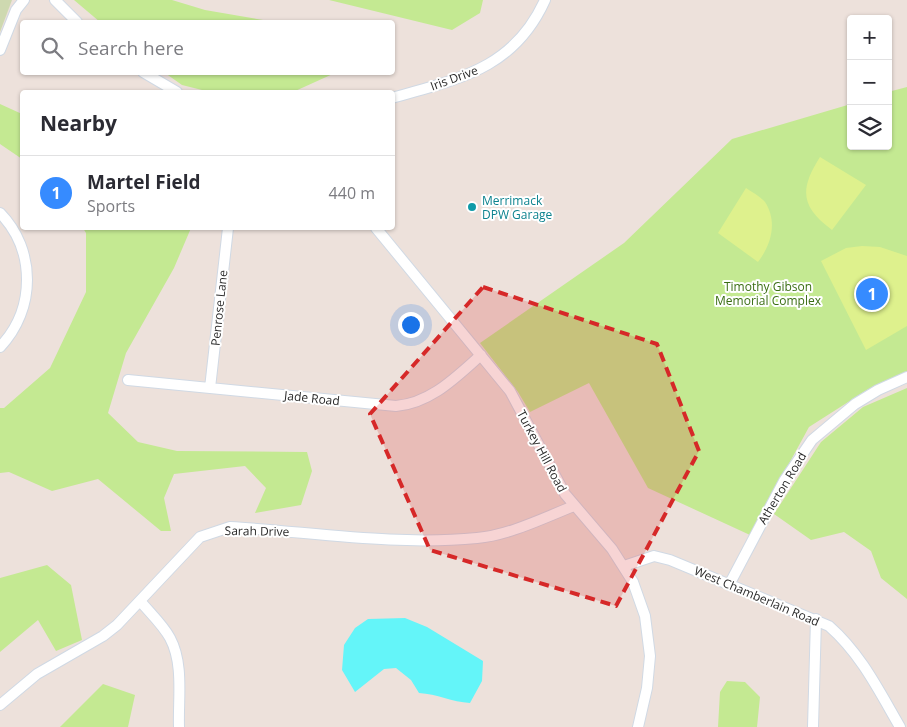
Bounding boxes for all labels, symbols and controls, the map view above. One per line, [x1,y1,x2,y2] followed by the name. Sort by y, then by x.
[847,15,892,150] map controls
[847,15,892,60] button: +
[20,20,395,75] search box
[38,34,66,62] icon: search
[78,35,184,61] text: Search here
[847,60,892,105] button: −
[428,61,480,94] street label: Iris Drive
[847,105,892,150] button: layers
[40,109,117,137] text: Nearby
[87,169,201,195] text: Martel Field
[51,182,61,204] text: 1
[329,182,375,204] text: 440 m
[482,192,553,223] place label: Merrimack DPW Garage
[87,195,135,217] text: Sports
[466,201,478,213] marker: Merrimack DPW Garage
[207,269,231,347] street label: Penrose Lane
[856,275,888,313] pin: 1
[715,278,822,309] park label: Timothy Gibson Memorial Complex
[398,312,424,338] your location
[282,387,341,409] street label: Jade Road
[513,407,571,495] street label: Turkey Hill Road
[754,449,810,527] street label: Atherton Road
[225,522,290,540] street label: Sarah Drive
[692,562,822,630] street label: West Chamberlain Road

